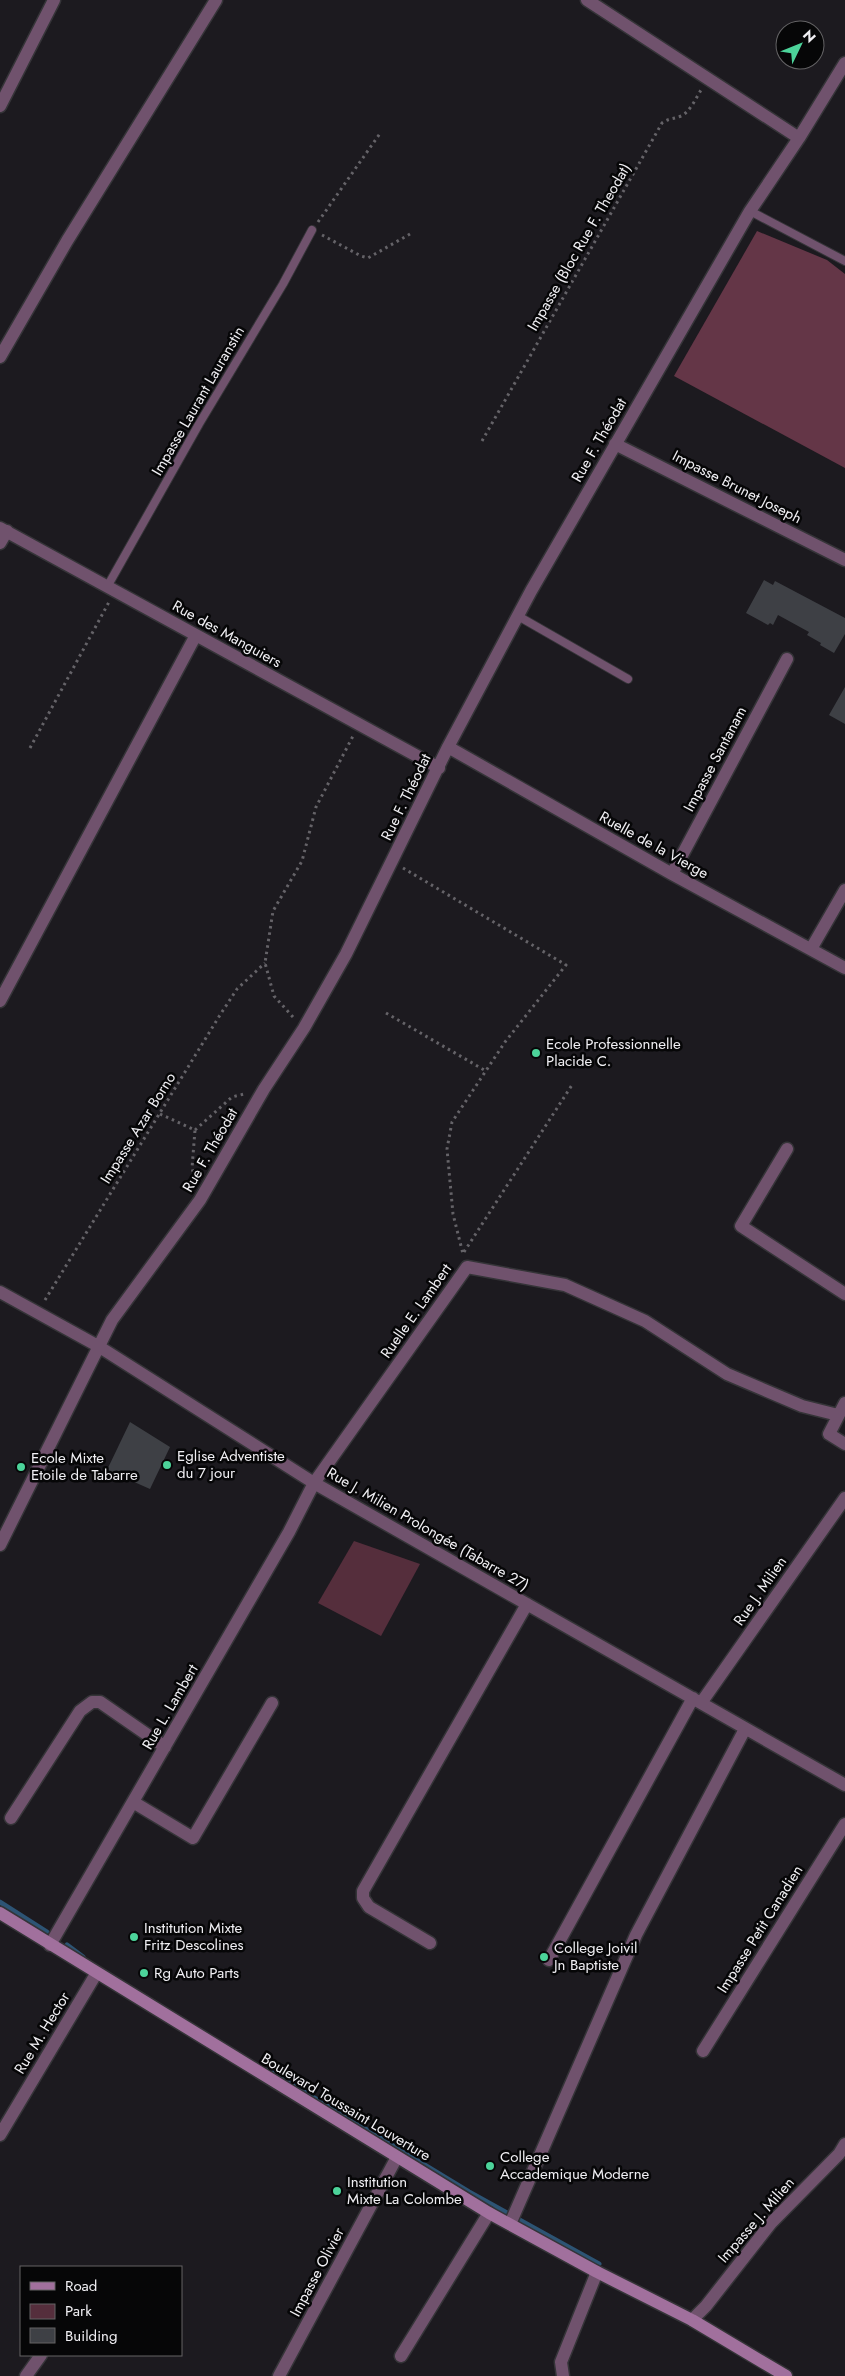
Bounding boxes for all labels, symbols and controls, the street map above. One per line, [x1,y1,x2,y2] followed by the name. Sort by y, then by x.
[775,20,825,70] north arrow
[798,25,821,47] text: N
[522,159,636,335] street label: Impasse (Bloc Rue F. Theodat)
[146,322,250,480] street label: Impasse Laurant Lauranstin
[566,393,632,486] street label: Rue F. Théodat
[669,445,805,529] street label: Impasse Brunet Joseph
[168,595,286,673] street label: Rue des Manguiers
[678,702,752,816] street label: Impasse Santanam
[375,750,437,844] street label: Rue F. Théodat
[595,806,713,884] street label: Ruelle de la Vierge
[546,1033,681,1072] place label: Ecole Professionnelle Placide C.
[530,1047,542,1059] marker: Ecole Professionnelle Placide C.
[95,1068,181,1188] street label: Impasse Azar Borno
[177,1103,243,1196] street label: Rue F. Théodat
[375,1259,457,1363] street label: Ruelle E. Lambert
[177,1445,285,1484] place label: Eglise Adventiste du 7 jour
[31,1447,138,1486] place label: Ecole Mixte Etoile de Tabarre
[161,1459,173,1471] marker: Eglise Adventiste du 7 jour
[15,1461,27,1473] marker: Ecole Mixte Etoile de Tabarre
[323,1462,533,1596] street label: Rue J. Milien Prolongée (Tabarre 27)
[728,1552,792,1630] street label: Rue J. Milien
[137,1660,204,1754] street label: Rue L. Lambert
[712,1861,808,1997] street label: Impasse Petit Canadien
[144,1917,244,1956] place label: Institution Mixte Fritz Descolines
[128,1931,140,1943] marker: Institution Mixte Fritz Descolines
[552,1937,638,1976] place label: College Joivil Jn Baptiste
[538,1951,550,1963] marker: College Joivil Jn Baptiste
[154,1962,239,1984] place label: Rg Auto Parts
[138,1967,150,1979] marker: Rg Auto Parts
[9,1987,76,2078] street label: Rue M. Hector
[257,2048,435,2167] street label: Boulevard Toussaint Louverture
[500,2146,650,2185] place label: College Accademique Moderne
[484,2160,496,2172] marker: College Accademique Moderne
[347,2171,462,2210] place label: Institution Mixte La Colombe
[713,2172,799,2268] street label: Impasse J. Milien
[331,2185,343,2197] marker: Institution Mixte La Colombe
[284,2223,350,2320] street label: Impasse Olivier
[20,2266,182,2356] legend
[65,2275,97,2297] text: Road
[65,2300,92,2322] text: Park
[65,2325,117,2347] text: Building

